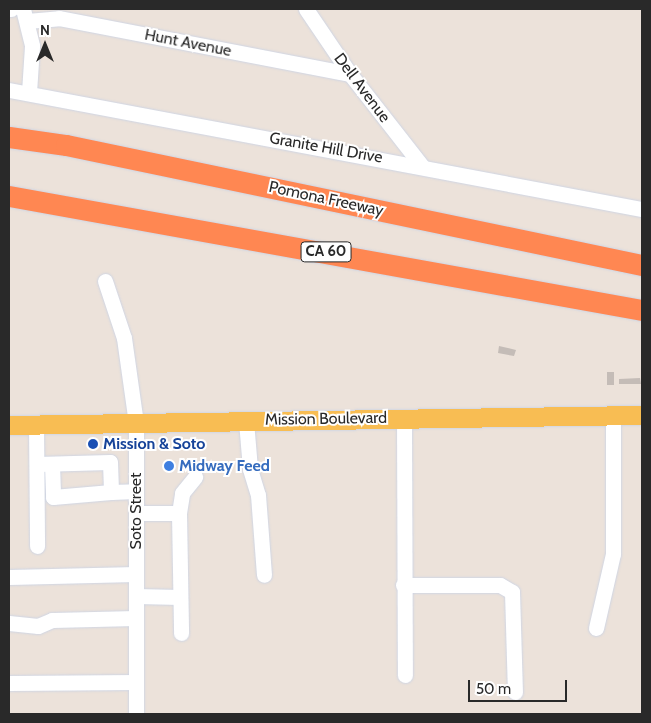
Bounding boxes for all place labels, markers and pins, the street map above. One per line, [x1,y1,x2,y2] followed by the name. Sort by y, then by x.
[103,434,205,454] place label: Mission & Soto
[87,438,99,450] marker: Mission & Soto
[179,456,270,476] place label: Midway Feed
[163,460,175,472] marker: Midway Feed

